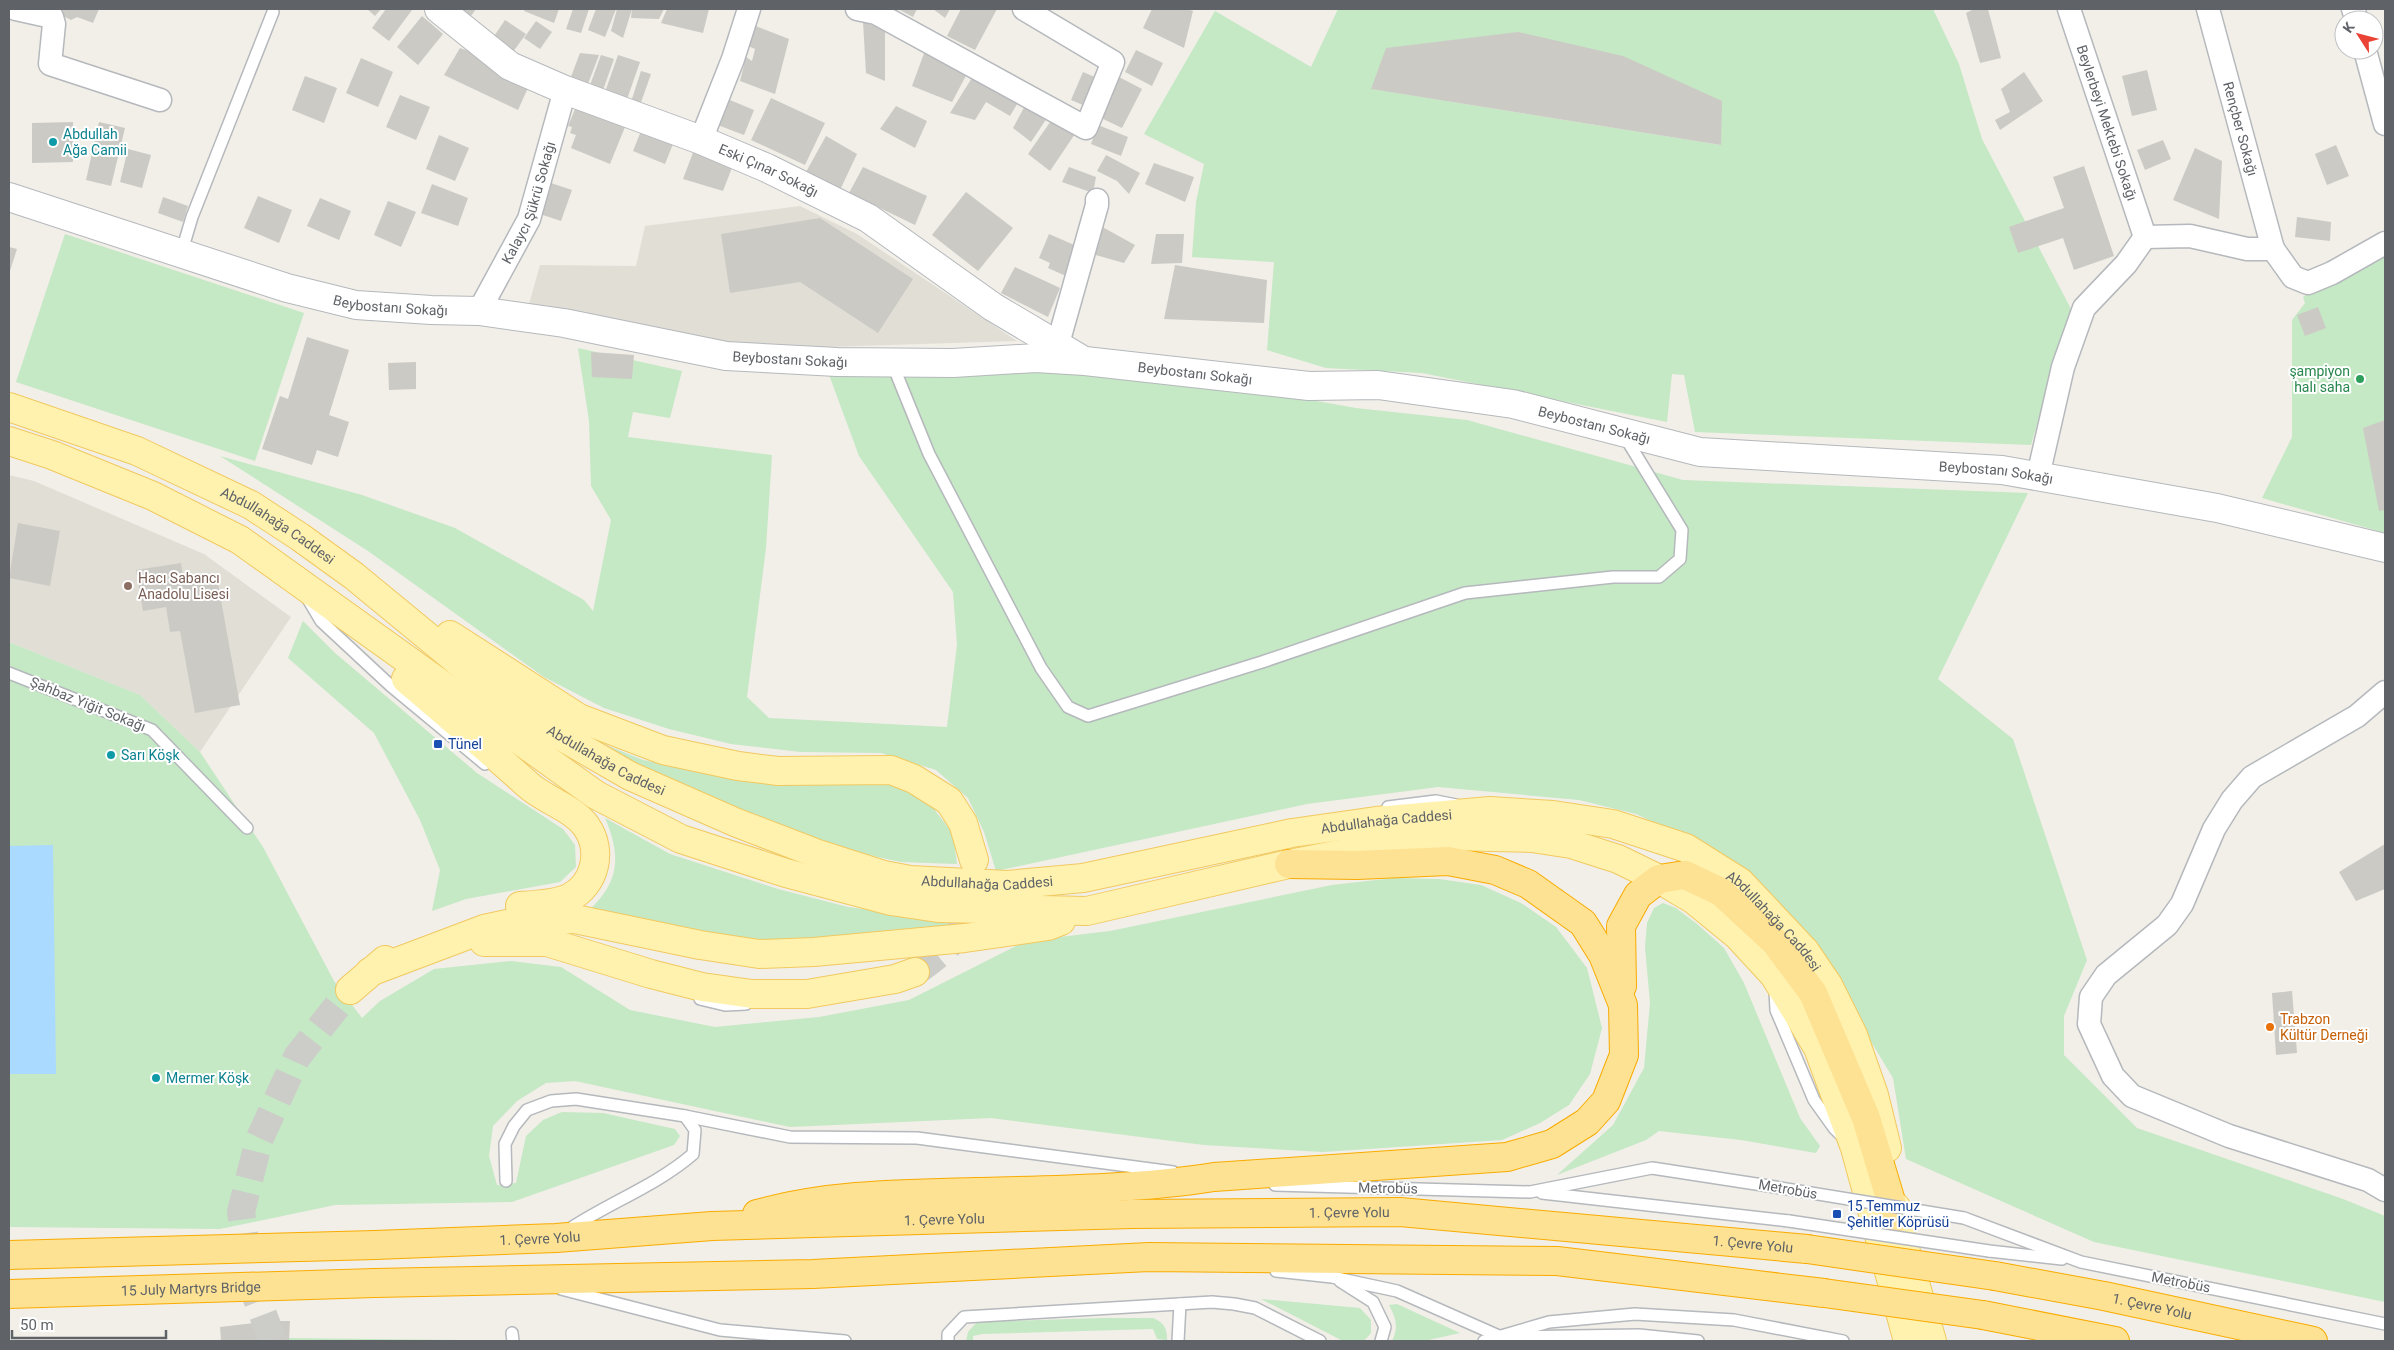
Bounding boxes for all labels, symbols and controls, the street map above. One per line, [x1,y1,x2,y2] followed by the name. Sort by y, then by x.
[2334,10,2384,60] north arrow
[2339,19,2358,36] text: K
[2074,43,2140,203] street label: Beylerbeyi Mektebi Sokağı
[2220,80,2261,178] street label: Rençber Sokağı
[63,126,127,158] place label: Abdullah Ağa Camii
[47,136,59,148] marker: Abdullah Ağa Camii
[498,140,558,266] street label: Kalaycı Şükrü Sokağı
[716,141,821,200] street label: Eski Çınar Sokağı
[332,292,448,318] street label: Beybostanı Sokağı
[732,348,848,370] street label: Beybostanı Sokağı
[1137,359,1253,388] street label: Beybostanı Sokağı
[2289,363,2350,395] place label: şampiyon halı saha
[2354,373,2366,385] marker: şampiyon halı saha
[1537,403,1652,447] street label: Beybostanı Sokağı
[1938,458,2054,487] street label: Beybostanı Sokağı
[218,484,338,567] street label: Abdullahağa Caddesi
[138,570,229,602] place label: Hacı Sabancı Anadolu Lisesi
[122,580,134,592] marker: Hacı Sabancı Anadolu Lisesi
[28,674,148,734] street label: Şahbaz Yiğit Sokağı
[544,722,668,798] street label: Abdullahağa Caddesi
[448,736,482,752] place label: Tünel
[432,738,444,750] marker: Tünel
[121,747,180,763] place label: Sarı Köşk
[105,749,117,761] marker: Sarı Köşk
[1320,806,1453,837] street label: Abdullahağa Caddesi
[1723,867,1824,974] street label: Abdullahağa Caddesi
[921,873,1054,893] street label: Abdullahağa Caddesi
[2280,1011,2368,1043] place label: Trabzon Kültür Derneği
[2264,1021,2276,1033] marker: Trabzon Kültür Derneği
[166,1070,250,1086] place label: Mermer Köşk
[150,1072,162,1084] marker: Mermer Köşk
[1757,1176,1819,1202] street label: Metrobüs
[1358,1179,1418,1197] street label: Metrobüs
[1847,1198,1949,1230] place label: 15 Temmuz Şehitler Köprüsü
[1309,1204,1390,1221] street label: 1. Çevre Yolu
[1831,1208,1843,1220] marker: 15 Temmuz Şehitler Köprüsü
[904,1210,985,1229] street label: 1. Çevre Yolu
[499,1228,581,1248] street label: 1. Çevre Yolu
[1712,1232,1794,1256] street label: 1. Çevre Yolu
[2150,1268,2212,1296] street label: Metrobüs
[121,1278,261,1299] street label: 15 July Martyrs Bridge
[2111,1290,2193,1323] street label: 1. Çevre Yolu
[12,1308,166,1340] scale bar
[20,1316,54,1334] text: 50 m

